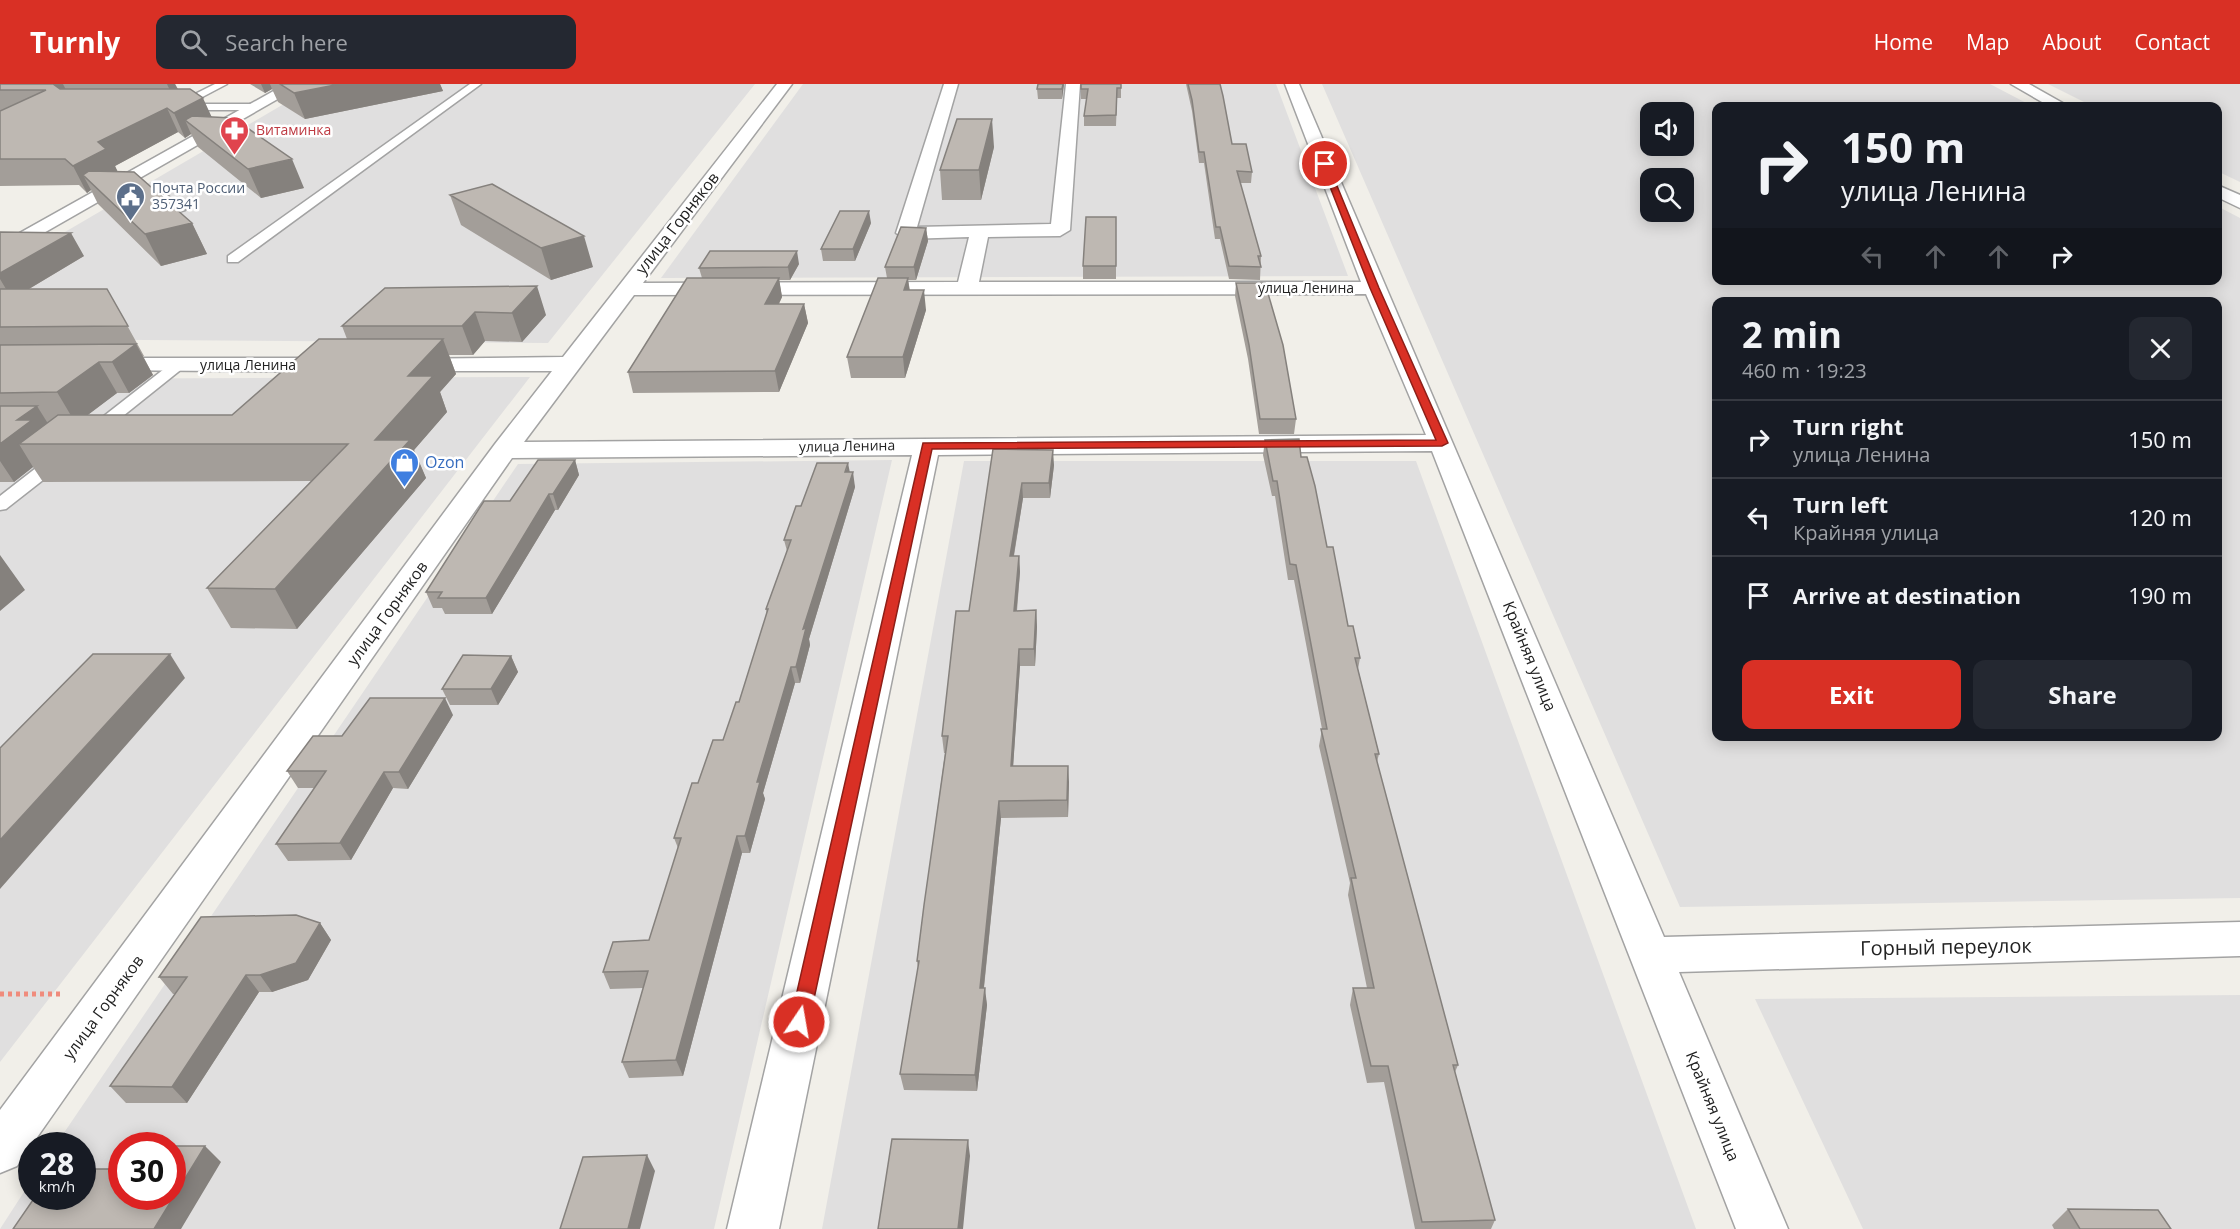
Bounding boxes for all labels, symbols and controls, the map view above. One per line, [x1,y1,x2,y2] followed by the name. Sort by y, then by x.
[156,15,576,69] search box
[30,23,120,61] text: Turnly
[177,26,210,59] icon: search
[225,27,348,57] text: Search here
[1874,28,1933,56] text: Home
[1966,28,2009,56] text: Map
[2042,28,2102,56] text: About
[2135,28,2210,56] text: Contact
[1640,102,1694,222] map controls
[1640,102,1694,156] button: sound
[219,114,251,156] pharmacy icon: Витаминка
[1841,118,1965,175] text: 150 m
[256,120,331,139] place label: Витаминка
[1742,126,1820,204] icon: right
[1299,138,1350,189] pin
[1308,147,1341,180] icon: arrive
[630,167,724,279] street label: улица Горняков
[1640,168,1694,222] button: search
[1841,172,2027,209] text: улица Ленина
[152,178,245,213] place label: Почта России 357341
[115,180,147,222] public building icon: Почта России 357341
[1856,240,1889,273] icon: left
[1919,240,1952,273] icon: ahead
[1982,240,2015,273] icon: ahead
[2045,240,2078,273] icon: right
[1258,278,1354,297] street label: улица Ленина
[1742,310,1842,359] text: 2 min
[2129,317,2192,380] button: close
[200,355,296,374] street label: улица Ленина
[1742,357,1867,384] text: 460 m · 19:23
[1793,411,1904,441] text: Turn right
[1742,423,1775,456] icon: right
[2128,424,2192,454] text: 150 m
[799,435,895,456] street label: улица Ленина
[1793,441,1930,468] text: улица Ленина
[388,446,420,488] shop icon: Ozon
[425,451,464,473] place label: Ozon
[1793,489,1888,519] text: Turn left
[1742,501,1775,534] icon: left
[2128,502,2192,532] text: 120 m
[1793,519,1939,546] text: Крайняя улица
[342,556,432,670] street label: улица Горняков
[1742,579,1775,612] icon: arrive
[1793,580,2021,610] text: Arrive at destination
[2128,580,2192,610] text: 190 m
[1498,598,1562,714] street label: Крайняя улица
[1742,660,1961,729] button: Exit
[1973,660,2192,729] button: Share
[1860,931,2033,961] street label: Горный переулок
[58,950,148,1064] street label: улица Горняков
[767,990,831,1054] position arrow
[1681,1048,1745,1164] street label: Крайняя улица
[108,1132,186,1210] speed limit sign: 30
[40,1143,74,1184] text: 28
[39,1176,75,1196] text: km/h

